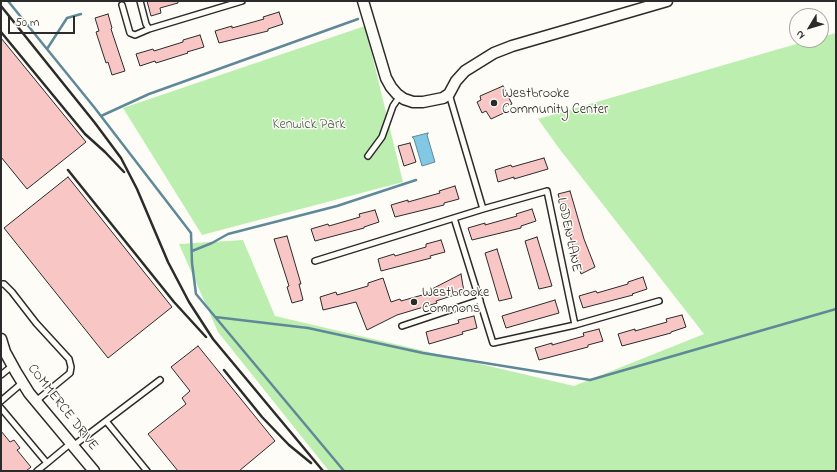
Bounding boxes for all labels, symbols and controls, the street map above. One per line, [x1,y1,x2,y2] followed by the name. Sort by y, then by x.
[10,8,77,34] scale bar
[789,8,829,48] north arrow
[15,14,39,32] text: 50 m
[792,27,809,43] text: N
[502,87,608,120] place label: Westbrooke Community Center
[489,98,499,108] marker: Westbrooke Community Center
[273,118,345,134] park label: Kenwick Park
[552,196,584,274] street label: LODEN LANE
[422,286,489,318] place label: Westbrooke Commons
[409,297,419,307] marker: Westbrooke Commons
[23,361,101,455] street label: COMMERCE DRIVE

